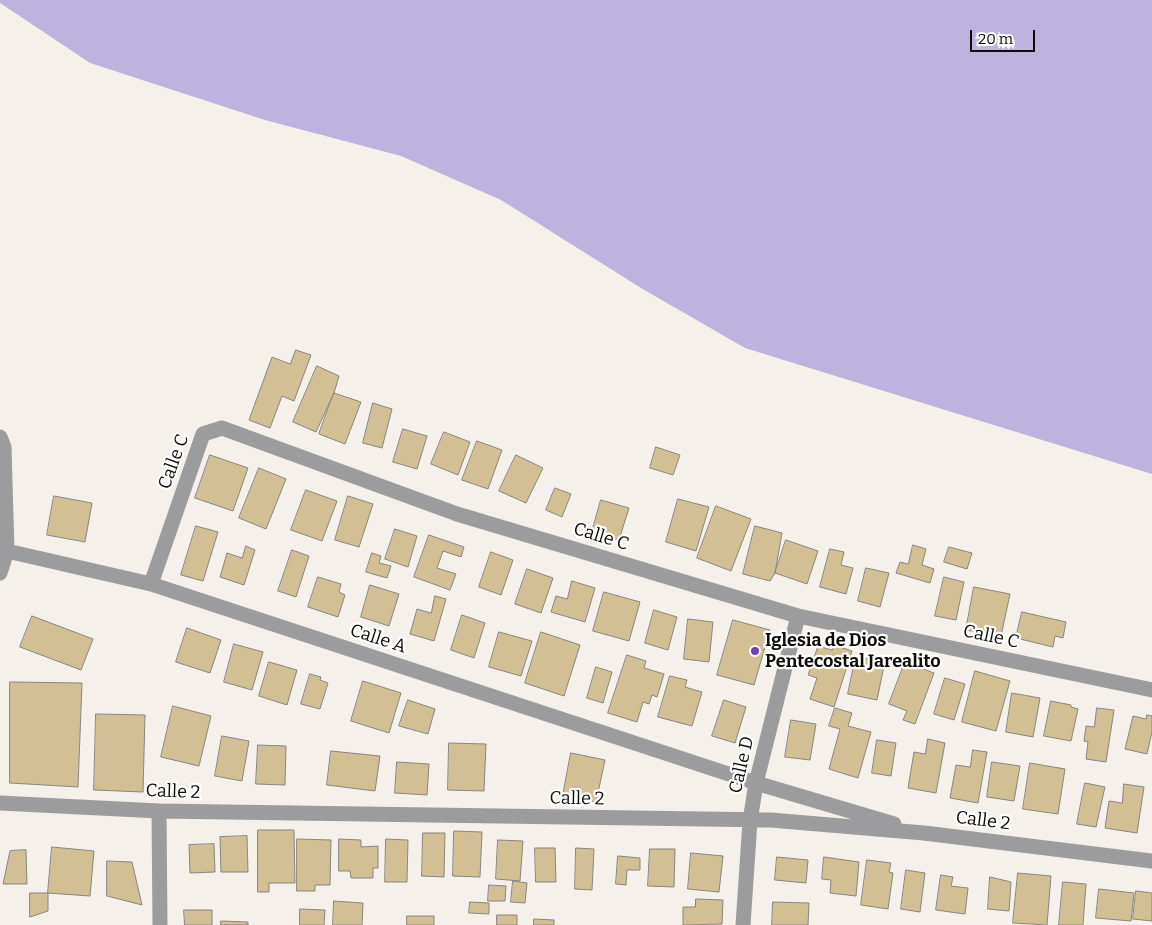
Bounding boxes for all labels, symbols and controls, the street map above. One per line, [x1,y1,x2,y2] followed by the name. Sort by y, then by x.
[972,20,1037,52] scale bar
[978,30,1013,48] text: 20 m
[154,432,194,492] street label: Calle C
[571,518,631,556] street label: Calle C
[347,620,409,658] street label: Calle A
[961,621,1021,653] street label: Calle C
[765,630,941,672] place label: Iglesia de Dios Pentecostal Jarealito
[749,645,761,657] marker: Iglesia de Dios Pentecostal Jarealito
[725,734,759,796] street label: Calle D
[145,780,201,804] street label: Calle 2
[549,788,605,810] street label: Calle 2
[955,807,1011,835] street label: Calle 2

